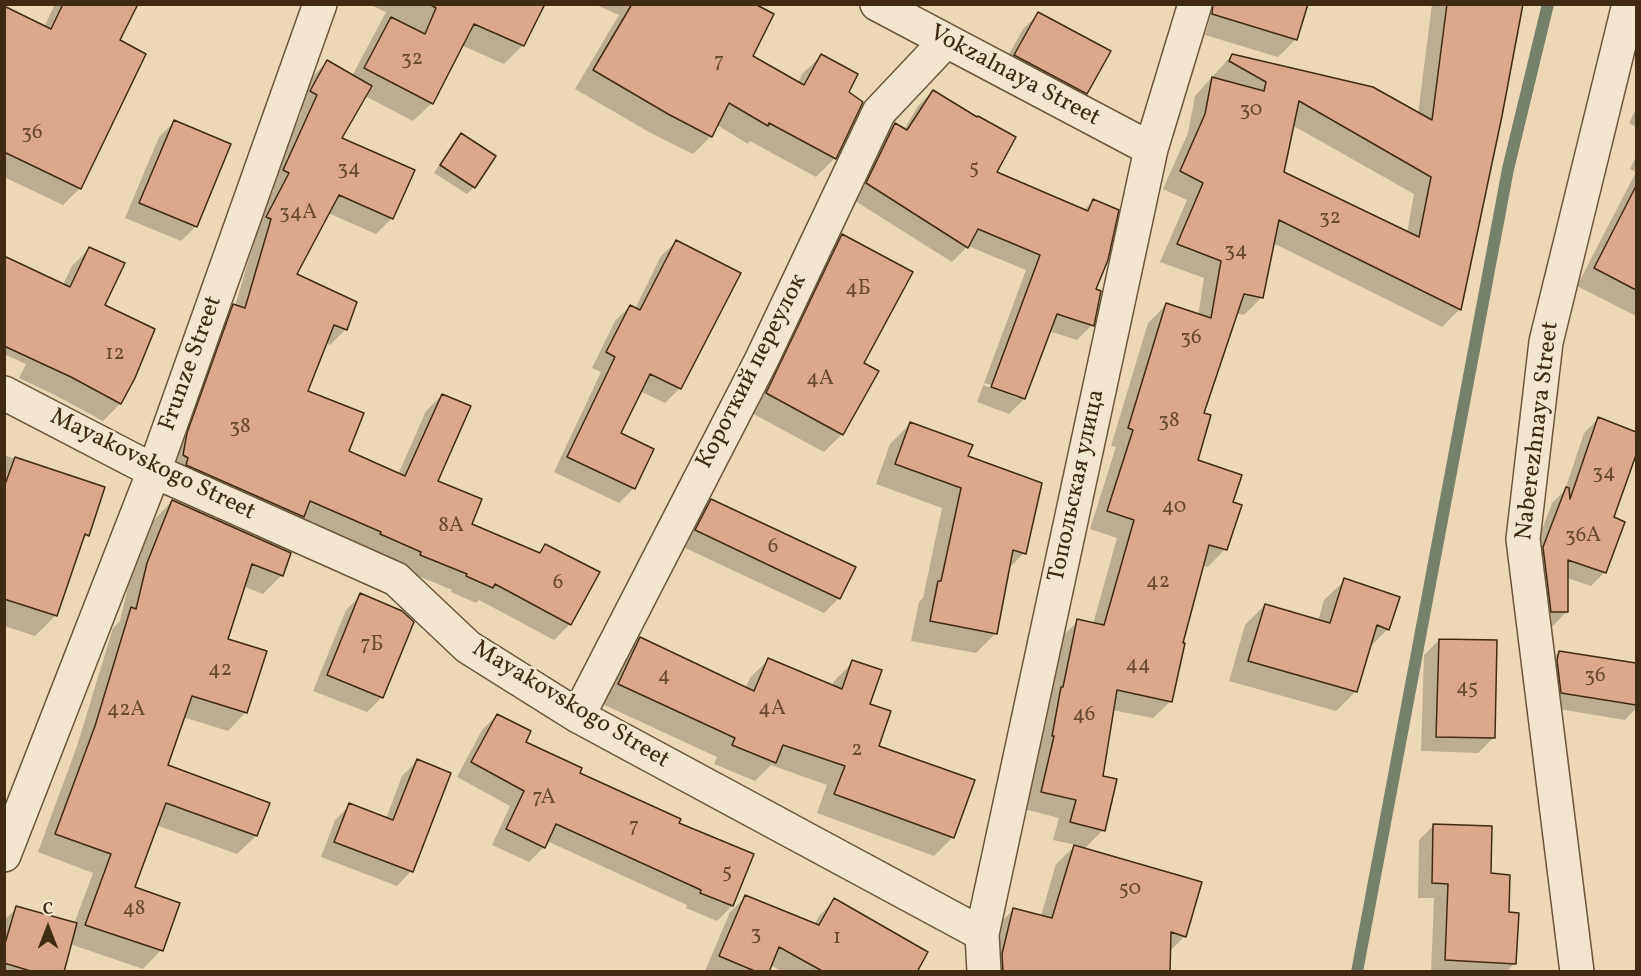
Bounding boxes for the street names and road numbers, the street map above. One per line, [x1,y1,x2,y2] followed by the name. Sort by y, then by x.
[924,20,1104,134] street label: Vokzalnaya Street
[691,270,815,474] street label: Короткий переулок
[154,292,230,436] street label: Frunze Street
[1511,320,1567,542] street label: Naberezhnaya Street
[1044,387,1112,585] street label: Топольская улица
[45,404,259,528] street label: Mayakovskogo Street
[466,636,674,776] street label: Mayakovskogo Street

